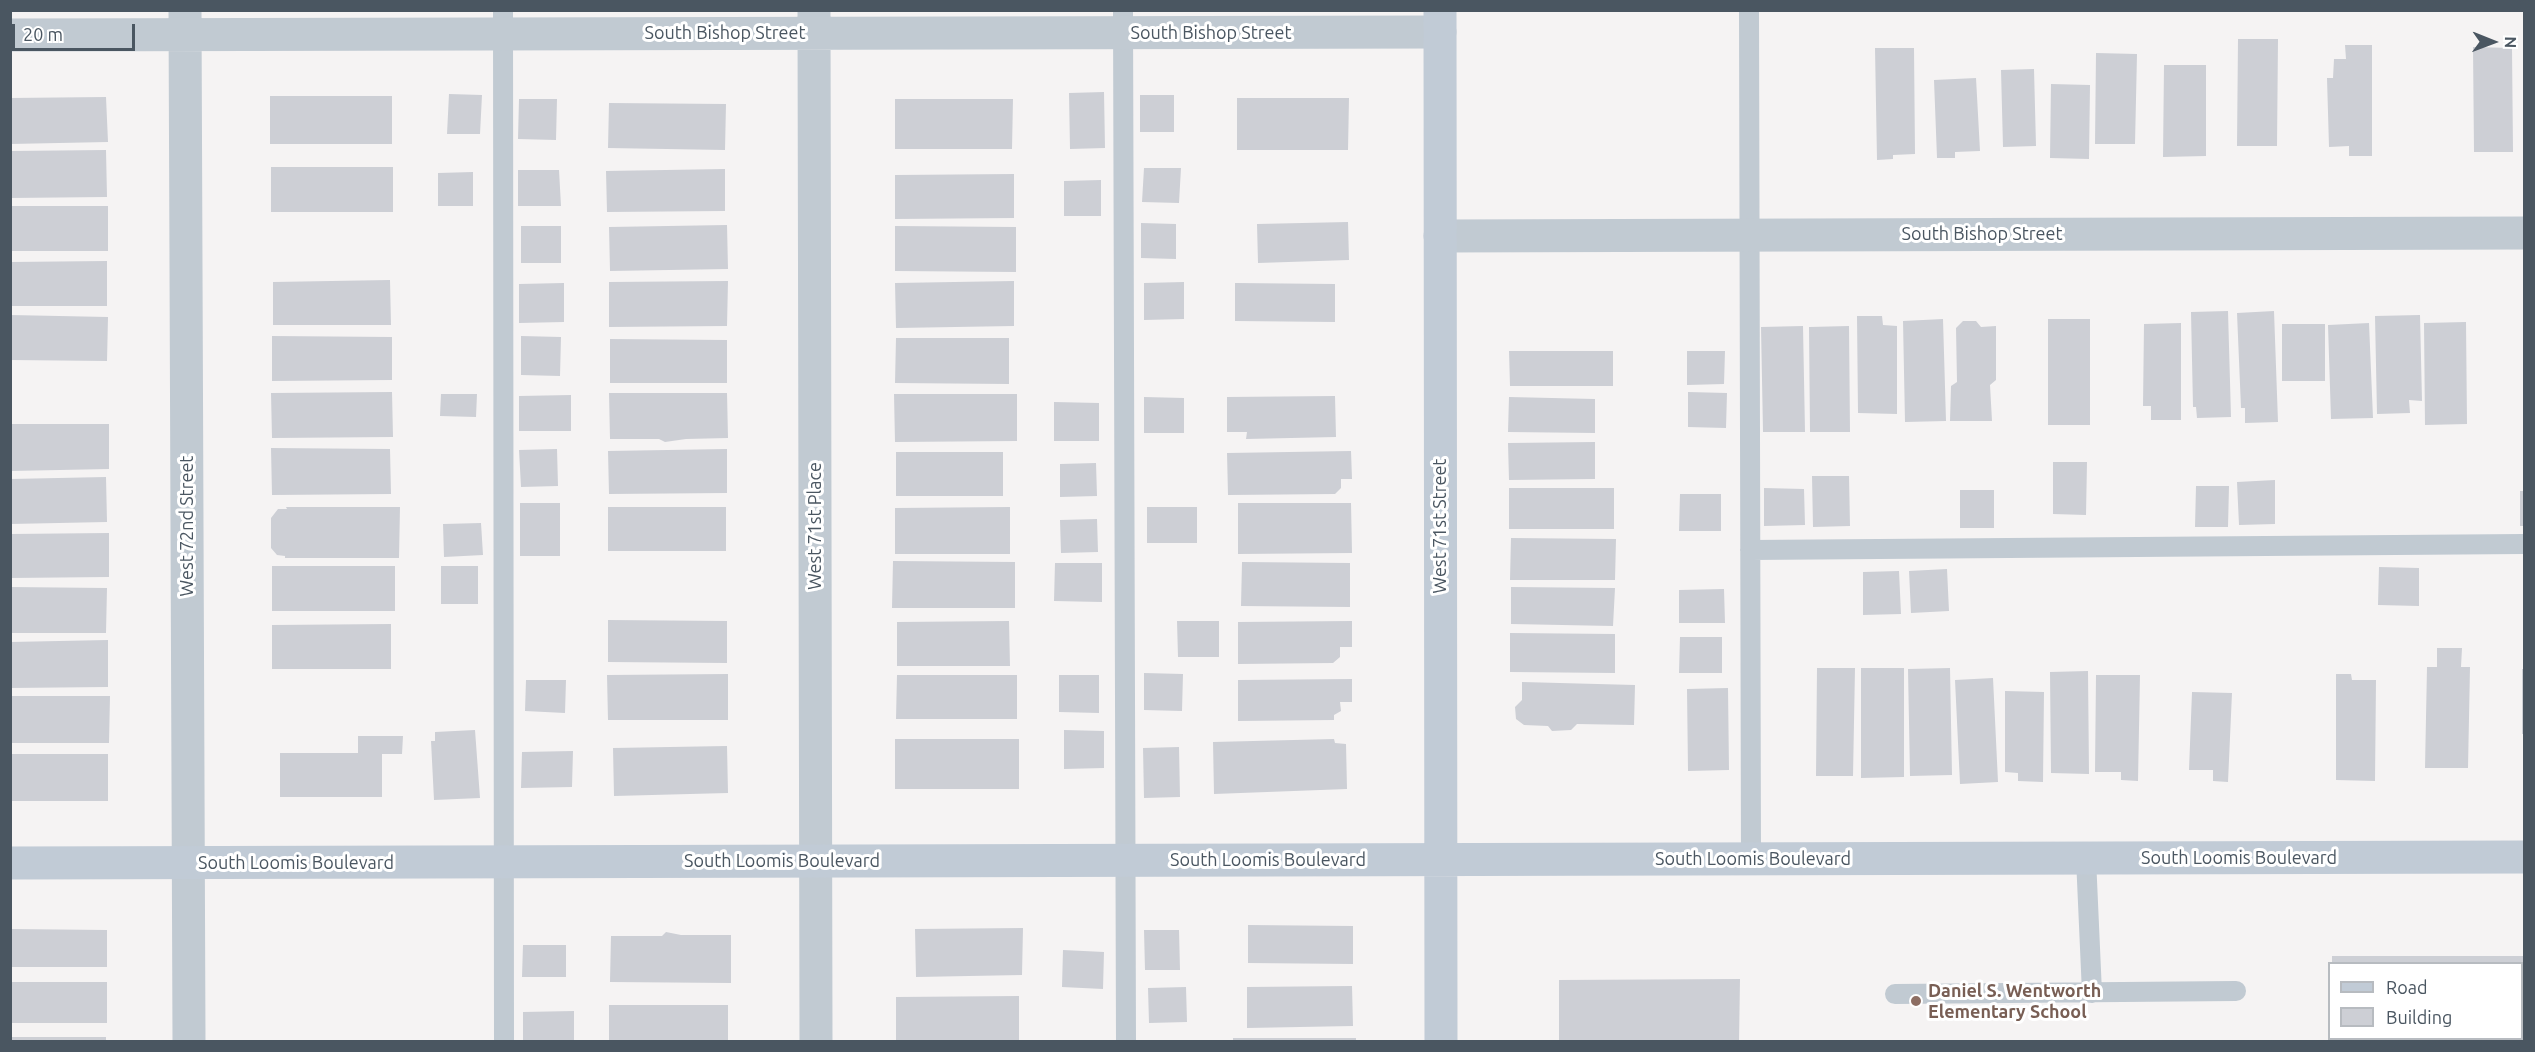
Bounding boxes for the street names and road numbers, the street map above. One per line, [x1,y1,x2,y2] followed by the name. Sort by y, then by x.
[644,22,806,44] street label: South Bishop Street
[1130,22,1292,44] street label: South Bishop Street
[1901,223,2063,245] street label: South Bishop Street
[176,456,198,596] street label: West 72nd Street
[1429,459,1451,593] street label: West 71st Street
[804,462,826,590] street label: West 71st Place
[2141,847,2337,869] street label: South Loomis Boulevard
[1655,848,1851,870] street label: South Loomis Boulevard
[1170,849,1366,871] street label: South Loomis Boulevard
[684,850,880,872] street label: South Loomis Boulevard
[198,852,394,874] street label: South Loomis Boulevard

